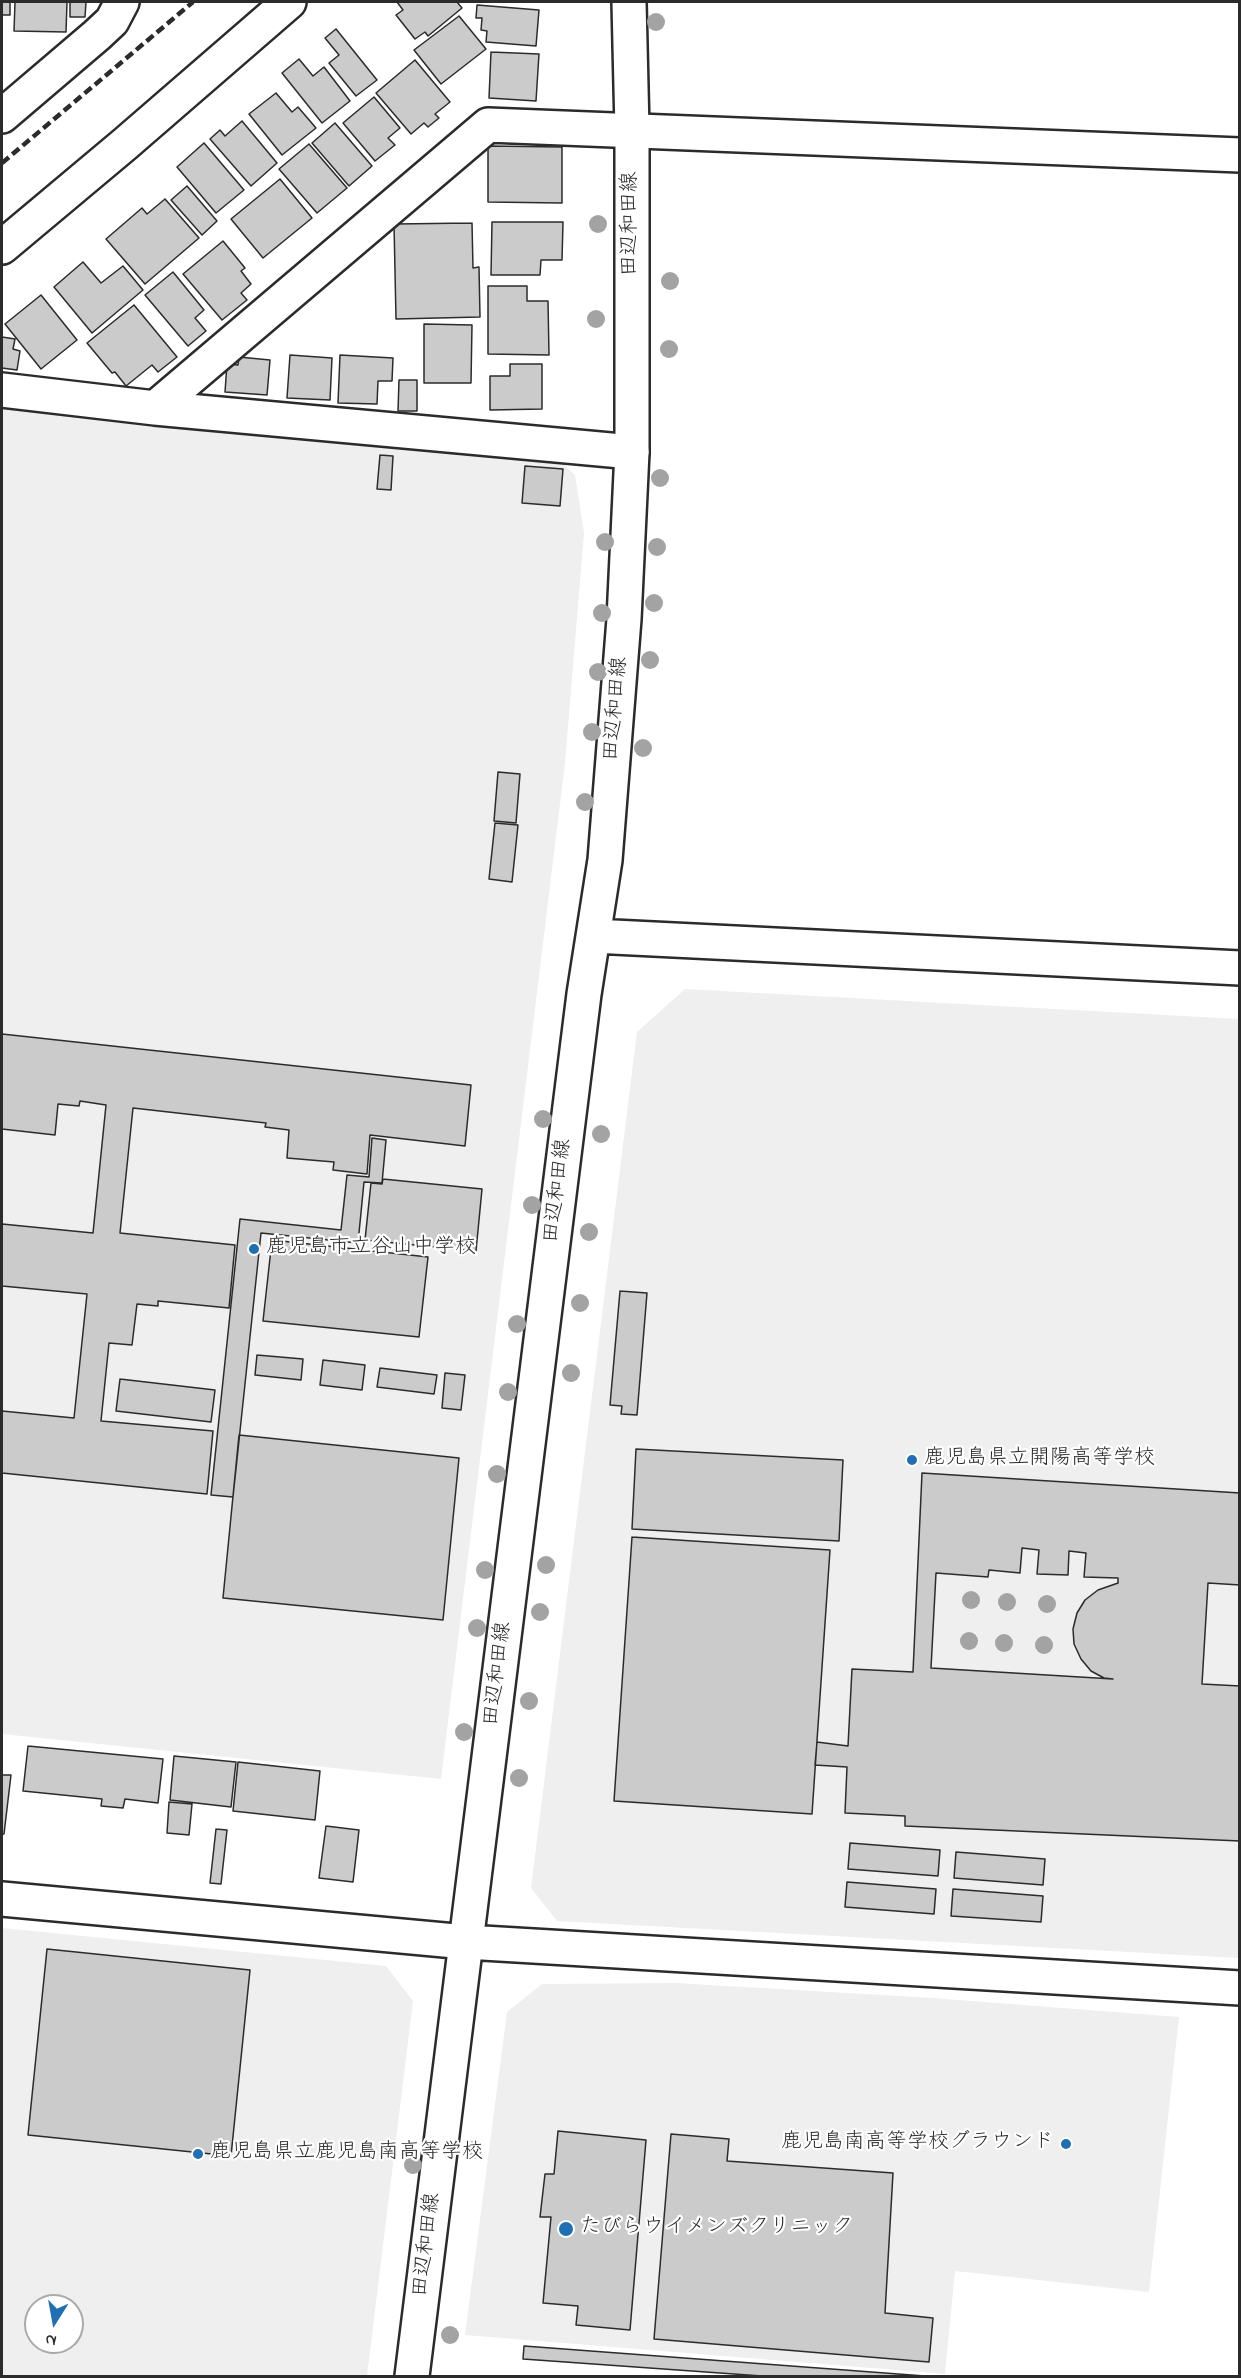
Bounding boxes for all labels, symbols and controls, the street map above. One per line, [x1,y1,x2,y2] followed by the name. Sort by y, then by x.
[619,172,645,276] street label: 田辺和田線
[600,656,634,762] street label: 田辺和田線
[540,1137,578,1245] street label: 田辺和田線
[266,1236,476,1262] place label: 鹿児島市立谷山中学校
[247,1242,261,1256] marker: 鹿児島市立谷山中学校
[924,1447,1155,1473] place label: 鹿児島県立開陽高等学校
[905,1453,919,1467] marker: 鹿児島県立開陽高等学校
[480,1620,518,1728] street label: 田辺和田線
[781,2131,1054,2157] place label: 鹿児島南高等学校グラウンド
[1059,2137,1073,2151] marker: 鹿児島南高等学校グラウンド
[210,2141,483,2167] place label: 鹿児島県立鹿児島南高等学校
[191,2147,205,2161] marker: 鹿児島県立鹿児島南高等学校
[409,2191,447,2299] street label: 田辺和田線
[580,2216,853,2242] place label: たびらウイメンズクリニック
[557,2220,575,2238] marker: たびらウイメンズクリニック
[24,2294,84,2354] north arrow
[43,2327,59,2353] text: N

